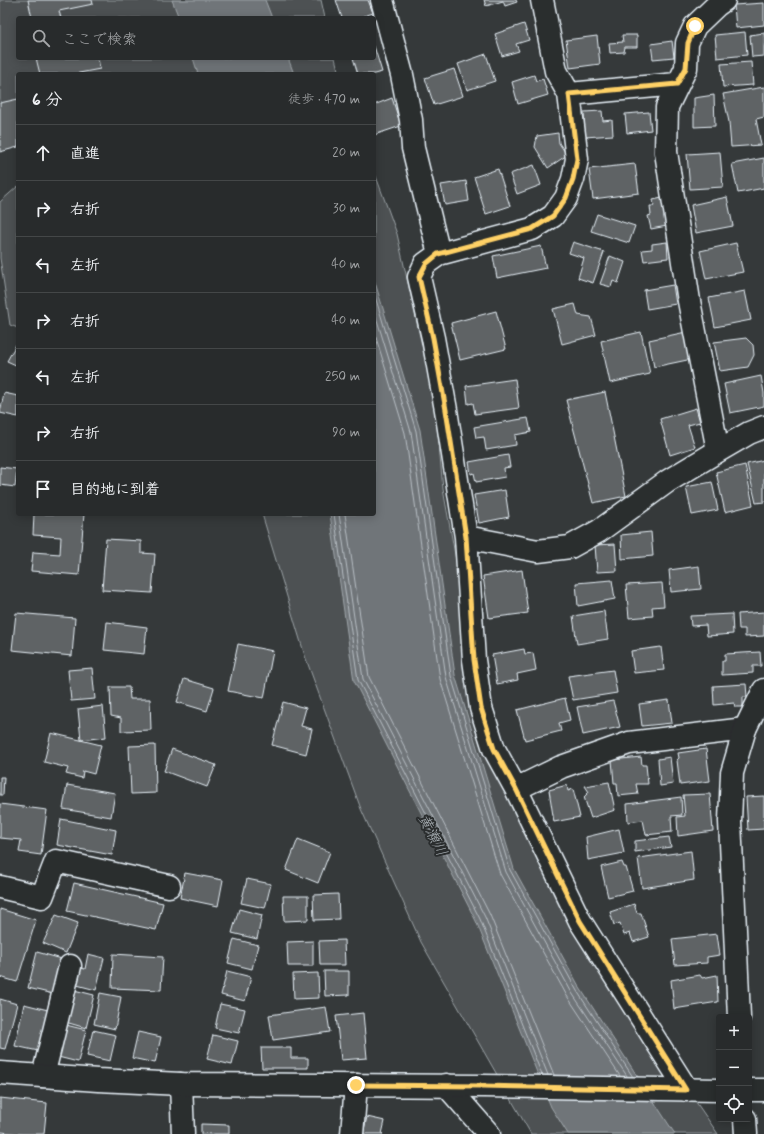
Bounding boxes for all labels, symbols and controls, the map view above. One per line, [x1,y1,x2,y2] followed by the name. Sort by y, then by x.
[16,16,376,60] search box
[686,17,704,35] route start
[30,27,52,49] icon: search
[62,30,137,50] text: ここで検索
[32,89,62,111] text: 6 分
[288,91,360,108] text: 徒歩 · 470 m
[32,142,54,164] icon: ahead
[70,144,100,164] text: 直進
[332,144,360,161] text: 20 m
[32,198,54,220] icon: right
[70,200,100,220] text: 右折
[333,200,360,217] text: 30 m
[32,254,54,276] icon: left
[70,256,100,276] text: 左折
[331,256,360,273] text: 40 m
[32,310,54,332] icon: right
[70,312,100,332] text: 右折
[331,312,360,329] text: 40 m
[32,366,54,388] icon: left
[70,368,100,388] text: 左折
[325,368,360,385] text: 250 m
[32,422,54,444] icon: right
[70,424,100,444] text: 右折
[332,424,360,441] text: 90 m
[32,478,54,500] icon: arrive
[70,480,160,500] text: 目的地に到着
[413,811,451,860] water label: 黄瀬川
[716,1014,752,1122] map controls
[716,1014,752,1050] button: +
[716,1050,752,1086] button: −
[347,1076,365,1094] route end
[716,1086,752,1122] button: locate

